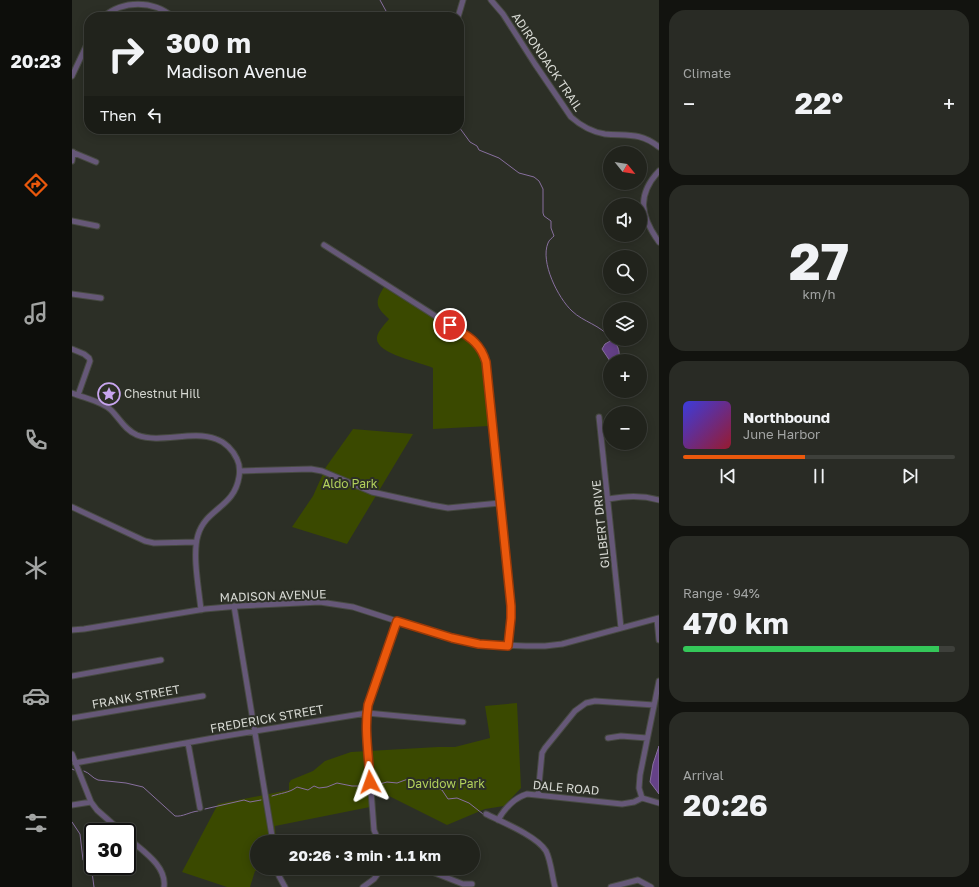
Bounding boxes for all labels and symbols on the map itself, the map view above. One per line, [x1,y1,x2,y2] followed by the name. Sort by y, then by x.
[509,9,586,114] street label: ADIRONDACK TRAIL
[603,146,647,190] north arrow
[433,308,467,342] pin
[96,381,122,407] place icon: Chestnut Hill
[124,386,200,401] place label: Chestnut Hill
[322,476,378,491] park label: Aldo Park
[588,479,613,569] street label: GILBERT DRIVE
[219,586,327,605] street label: MADISON AVENUE
[91,681,182,712] street label: FRANK STREET
[209,701,325,736] street label: FREDERICK STREET
[349,761,391,803] position arrow
[407,776,485,791] park label: Davidow Park
[532,777,600,798] street label: DALE ROAD
[84,823,136,875] speed limit sign: 30

